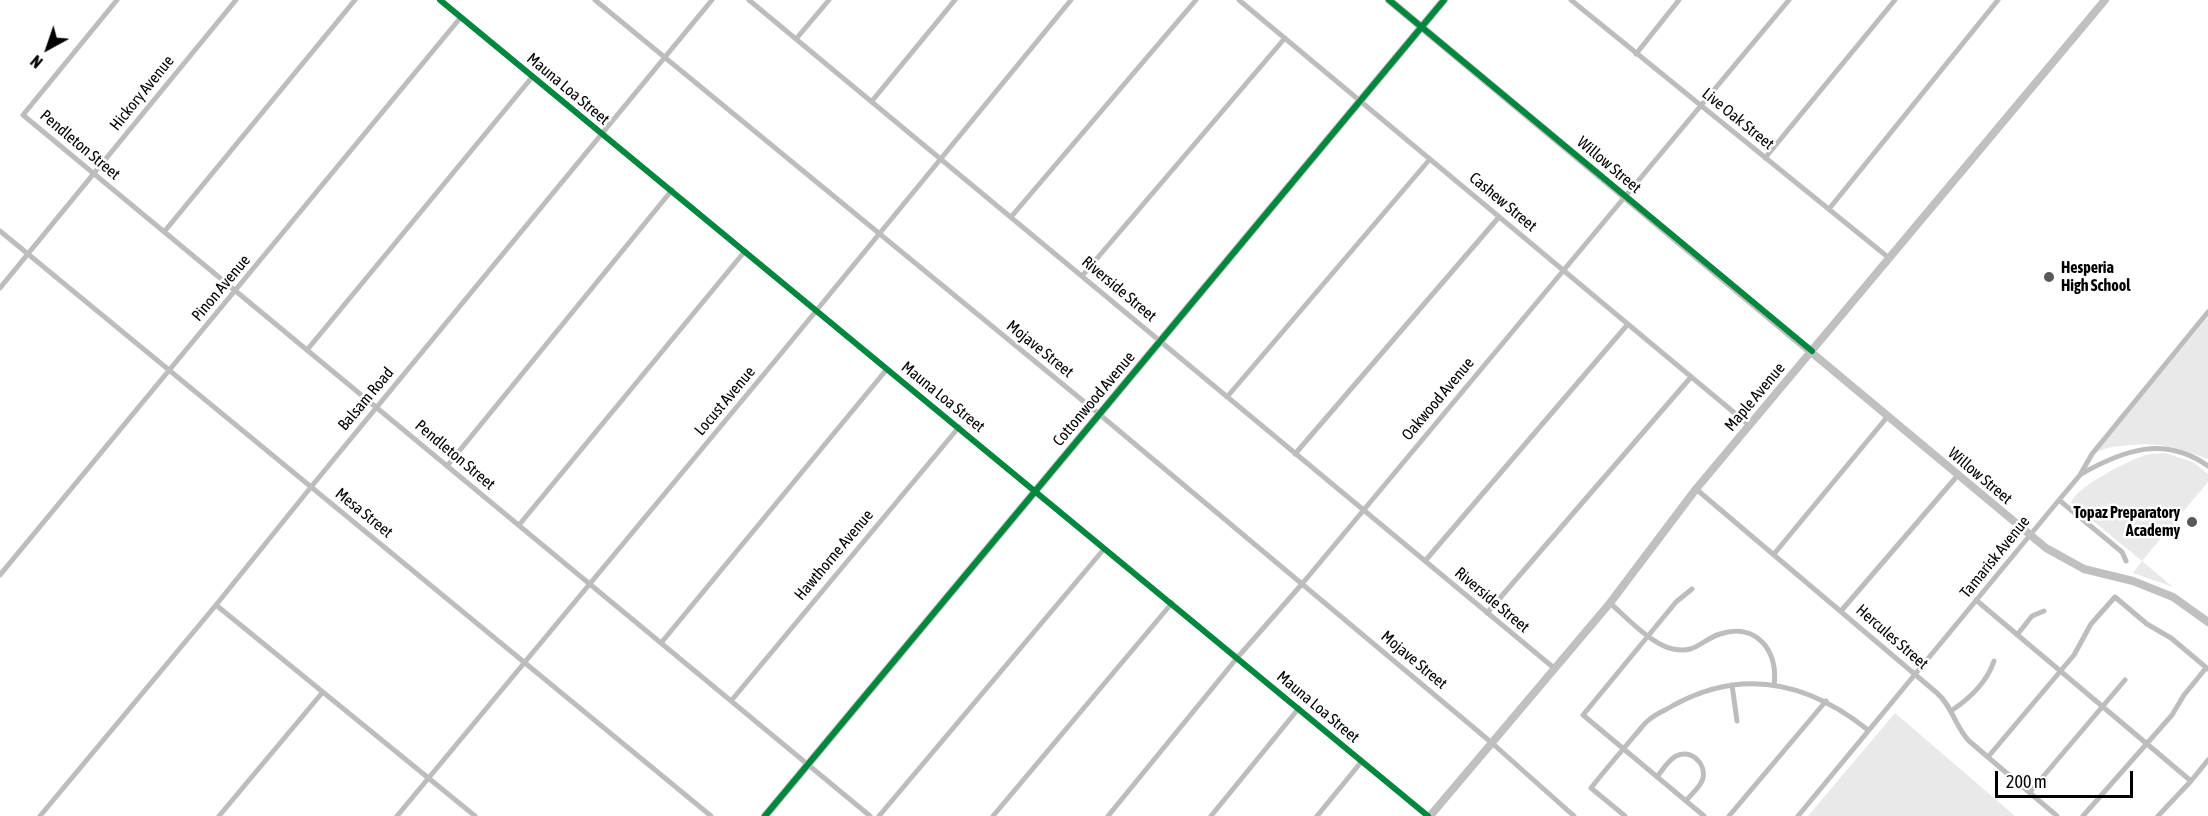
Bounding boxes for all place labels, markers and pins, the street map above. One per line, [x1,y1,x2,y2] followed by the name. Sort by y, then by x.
[2061,258,2130,296] place label: Hesperia High School
[2042,270,2056,284] marker: Hesperia High School
[2073,503,2180,541] place label: Topaz Preparatory Academy
[2185,515,2199,529] marker: Topaz Preparatory Academy

